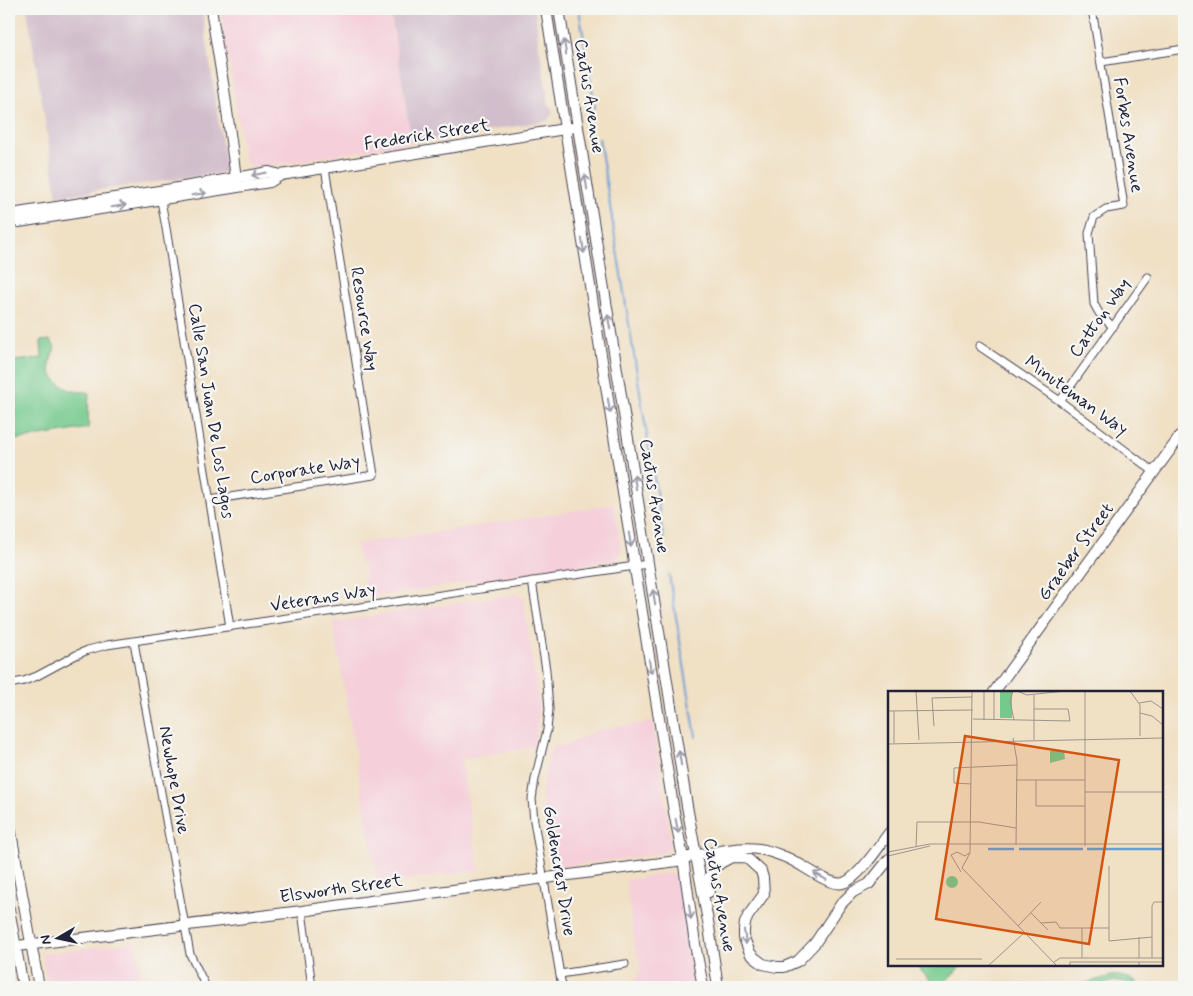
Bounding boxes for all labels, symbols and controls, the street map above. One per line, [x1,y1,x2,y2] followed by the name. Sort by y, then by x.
[568,37,610,155] street label: Cactus Avenue
[559,39,569,55] one-way arrow
[1107,76,1149,194] street label: Forbes Avenue
[362,113,492,157] street label: Frederick Street
[251,170,267,180] one-way arrow
[581,175,591,191] one-way arrow
[191,188,207,198] one-way arrow
[111,201,127,211] one-way arrow
[579,237,589,253] one-way arrow
[344,265,384,373] street label: Resource Way
[1064,273,1136,363] street label: Catton Way
[181,301,240,521] street label: Calle San Juan De Los Lagos
[604,314,614,330] one-way arrow
[1019,350,1133,442] street label: Minuteman Way
[604,398,614,414] one-way arrow
[633,437,675,555] street label: Cactus Avenue
[248,449,362,491] street label: Corporate Way
[630,474,640,490] one-way arrow
[1032,498,1120,606] street label: Graeber Street
[626,532,636,548] one-way arrow
[268,578,378,618] street label: Veterans Way
[648,590,658,606] one-way arrow
[646,658,656,674] one-way arrow
[888,691,1163,966] inset map
[153,724,195,836] street label: Newhope Drive
[674,750,684,766] one-way arrow
[537,804,581,938] street label: Goldencrest Drive
[673,818,682,834] one-way arrow
[697,836,741,954] street label: Cactus Avenue
[278,868,404,909] street label: Elsworth Street
[813,871,827,881] one-way arrow
[686,904,696,920] one-way arrow
[32,914,82,964] north arrow
[740,929,750,945] one-way arrow
[37,934,56,946] text: N

